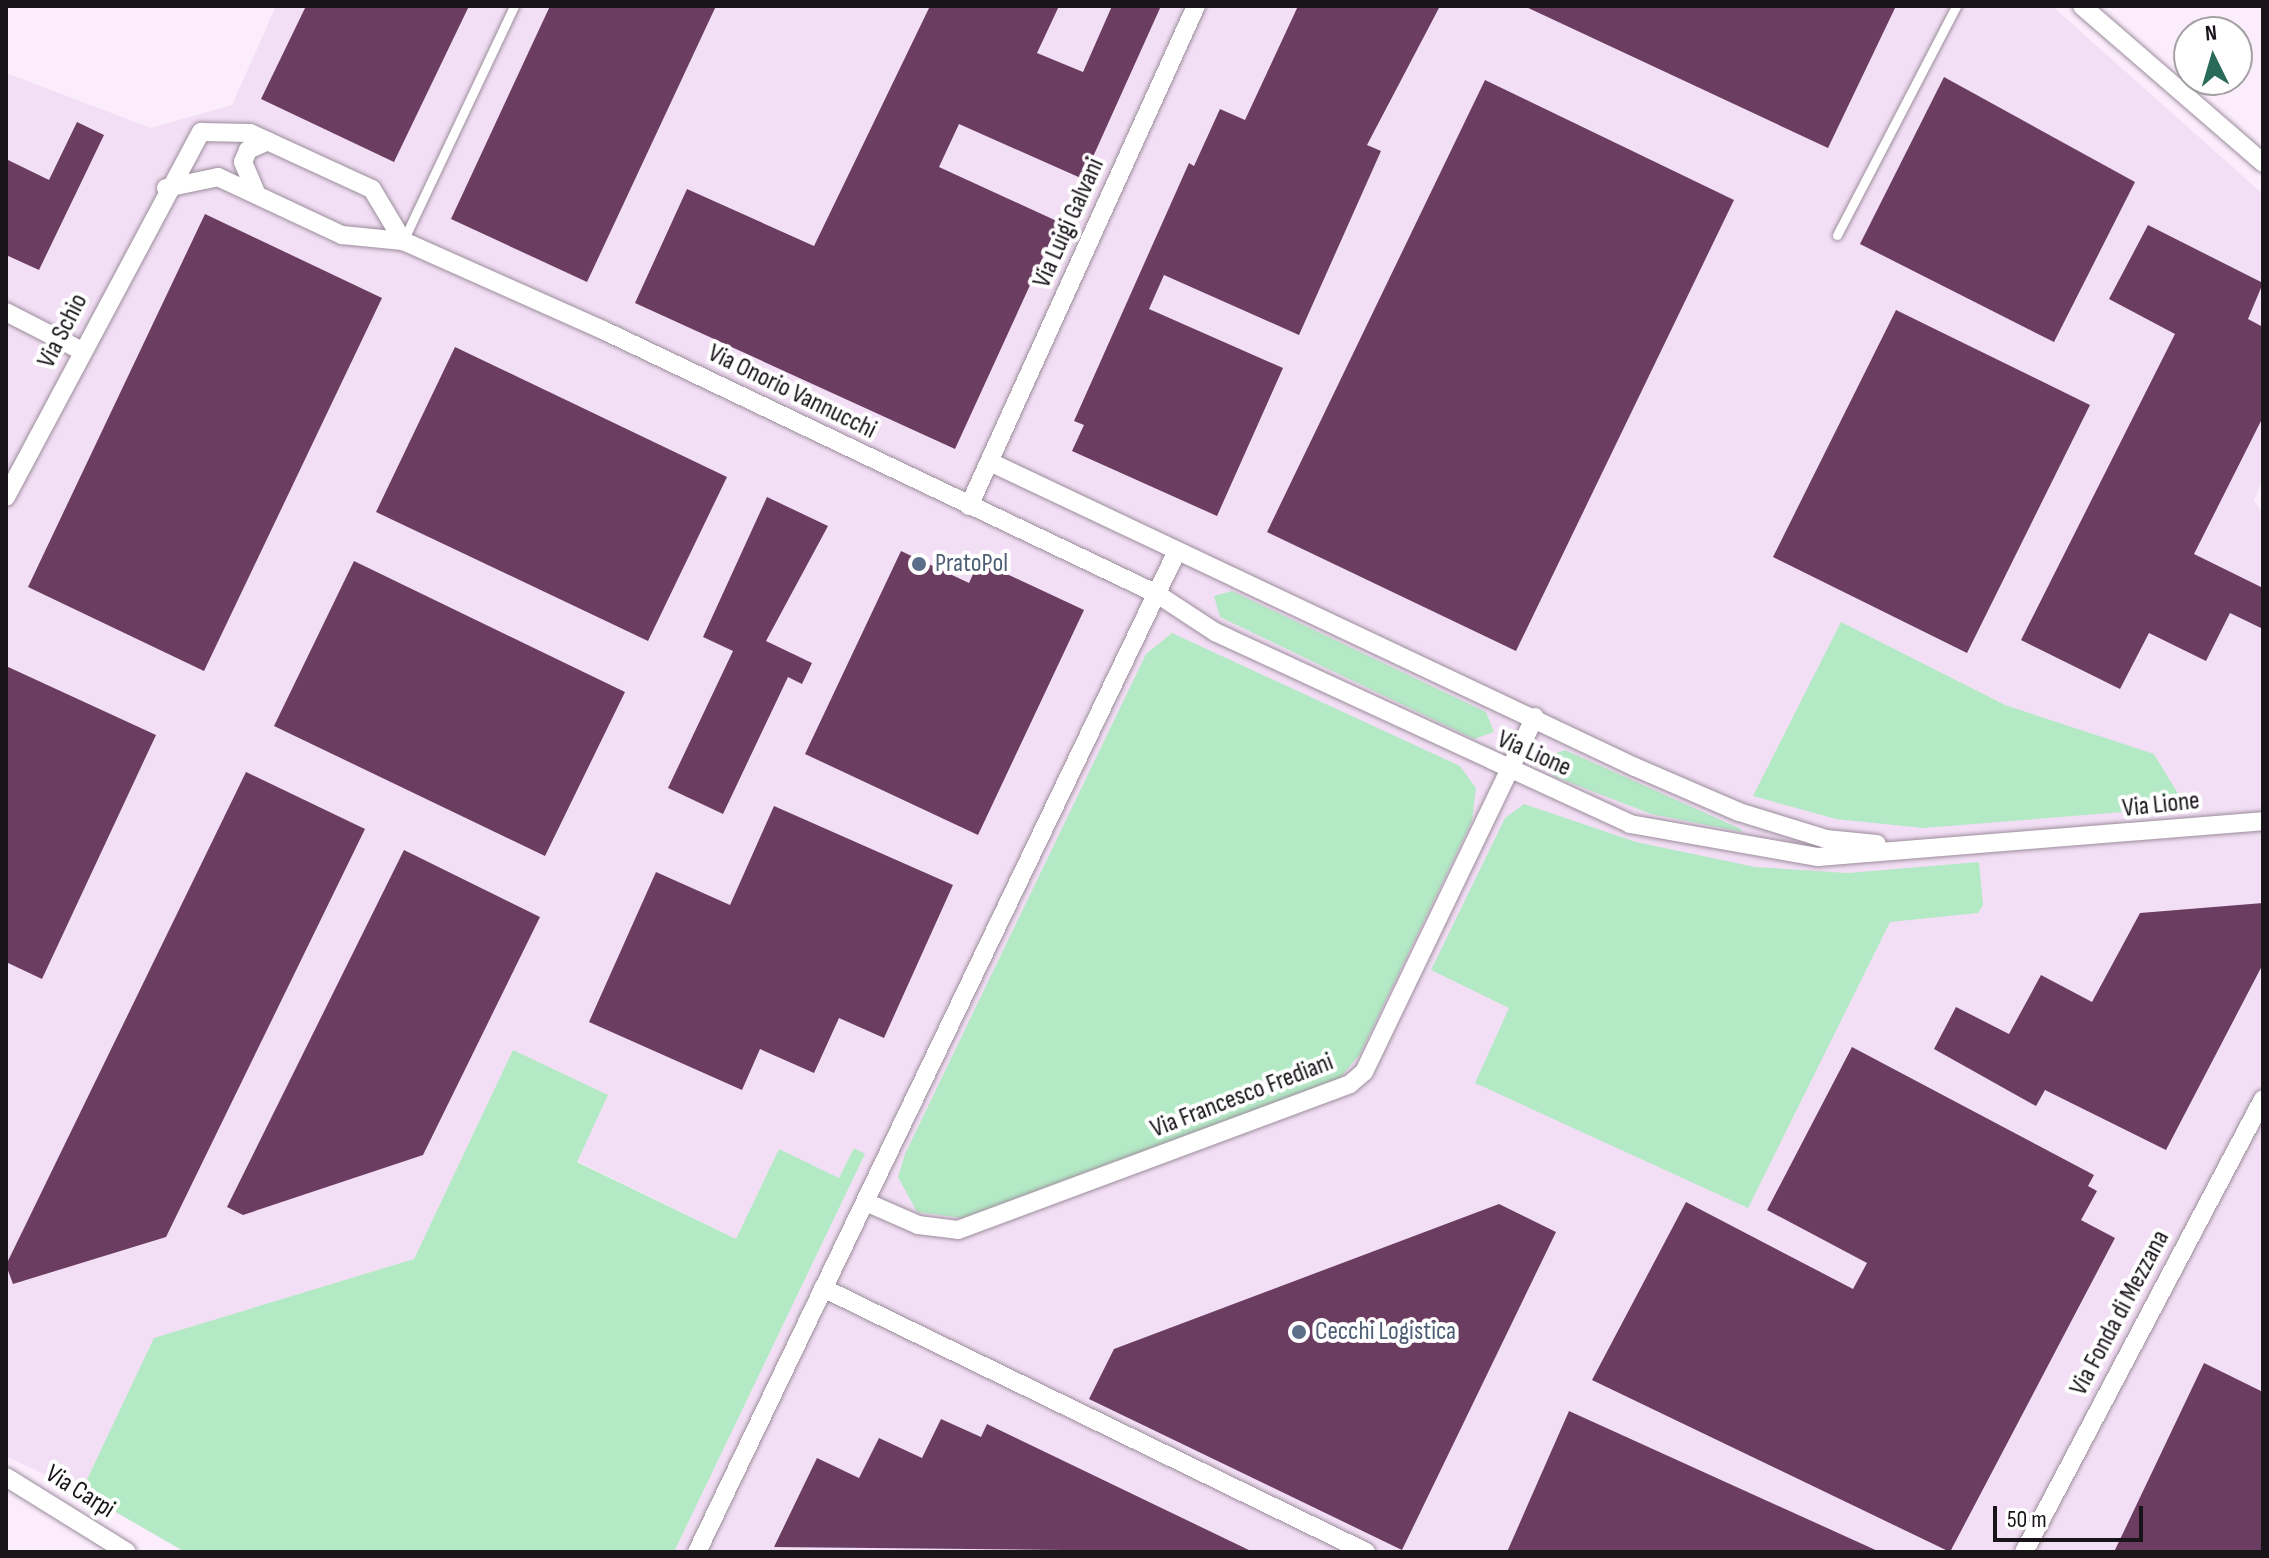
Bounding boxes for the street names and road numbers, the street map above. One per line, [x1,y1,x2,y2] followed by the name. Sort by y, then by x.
[1027,153,1111,293] street label: Via Luigi Galvani
[31,289,95,373] street label: Via Schio
[703,338,881,446] street label: Via Onorio Vannucchi
[1492,724,1576,784] street label: Via Lione
[2121,785,2201,825] street label: Via Lione
[1146,1047,1338,1145] street label: Via Francesco Frediani
[2063,1225,2177,1401] street label: Via Fonda di Mezzana
[40,1459,120,1525] street label: Via Carpi

